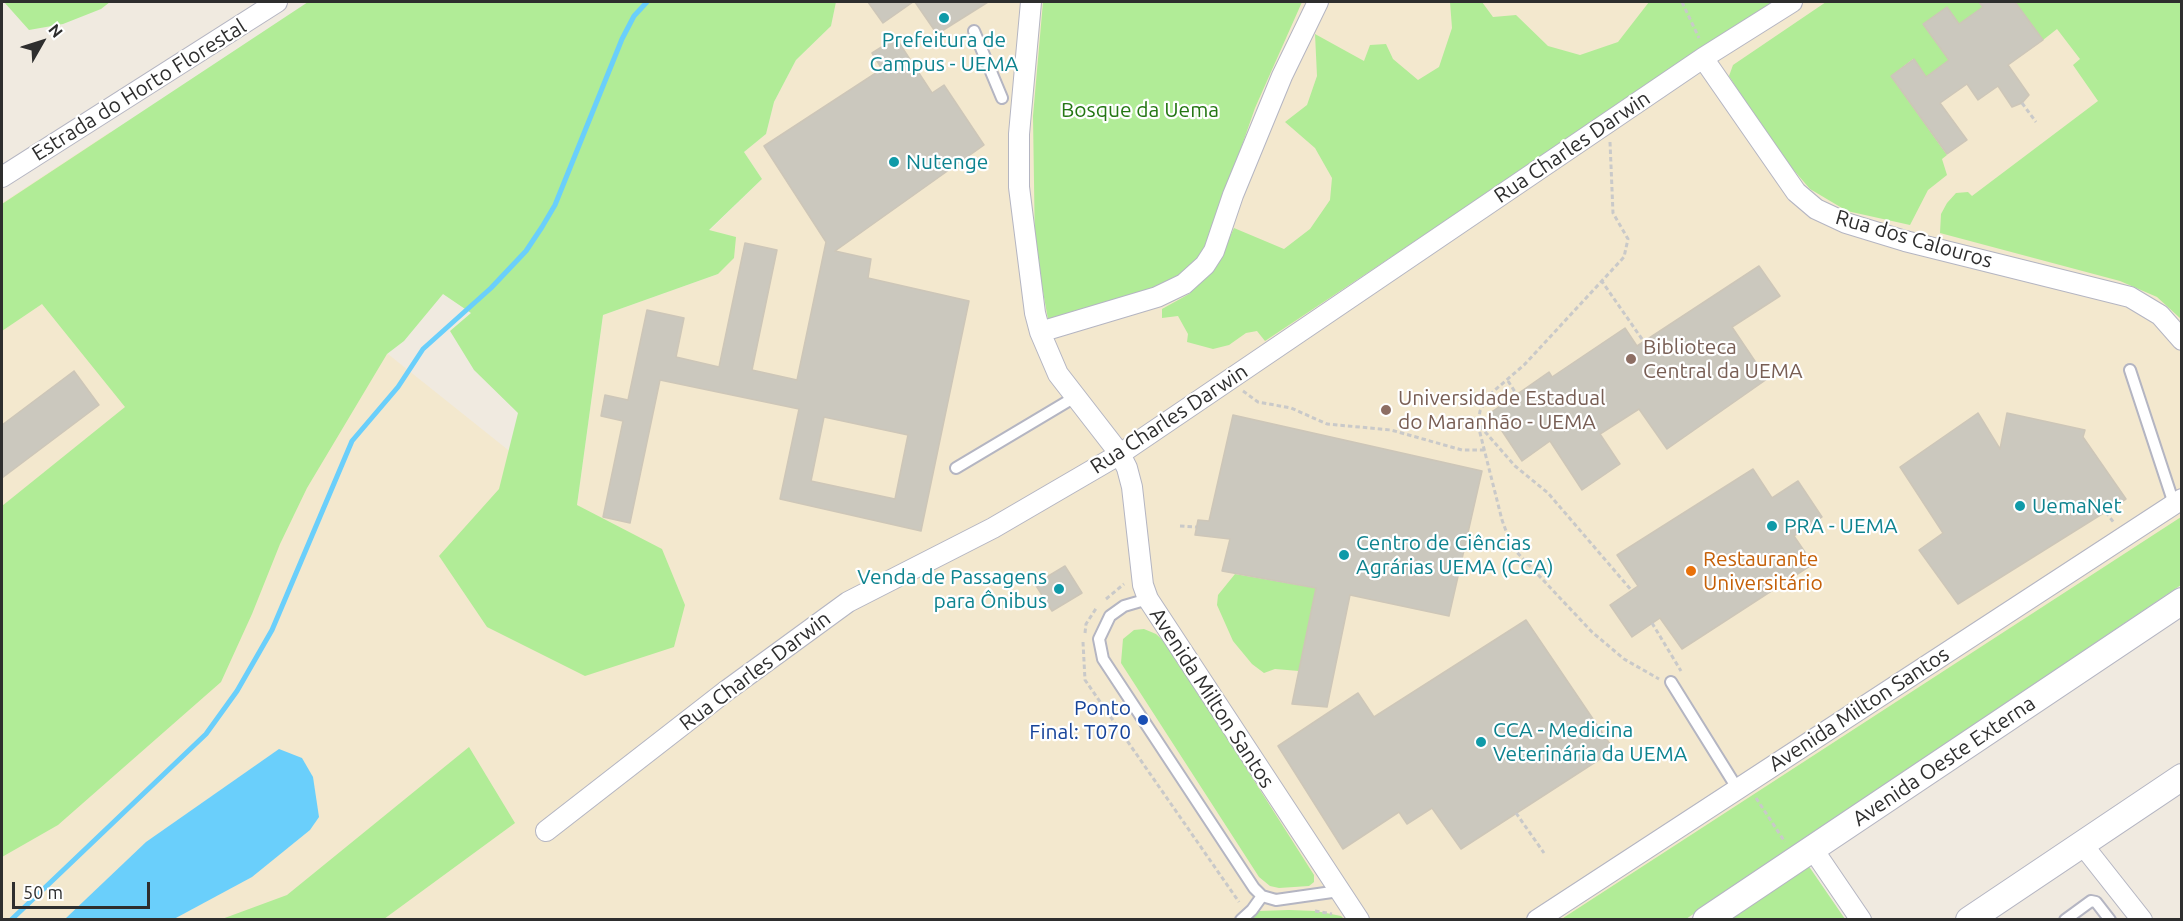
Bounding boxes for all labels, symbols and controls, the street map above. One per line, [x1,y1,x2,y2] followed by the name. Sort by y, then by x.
[937,11,951,25] marker: Prefeitura de Campus - UEMA
[12,12,72,72] north arrow
[27,14,251,166] street label: Estrada do Horto Florestal
[45,20,67,41] text: N
[870,27,1018,77] place label: Prefeitura de Campus - UEMA
[1489,85,1655,209] street label: Rua Charles Darwin
[1061,97,1219,123] park label: Bosque da Uema
[906,149,988,175] place label: Nutenge
[887,155,901,169] marker: Nutenge
[1833,205,1995,273] street label: Rua dos Calouros
[1643,334,1803,384] place label: Biblioteca Central da UEMA
[1624,352,1638,366] marker: Biblioteca Central da UEMA
[1086,359,1252,479] street label: Rua Charles Darwin
[1398,385,1606,435] place label: Universidade Estadual do Maranhão - UEMA
[1379,403,1393,417] marker: Universidade Estadual do Maranhão - UEMA
[2032,493,2122,519] place label: UemaNet
[2013,499,2027,513] marker: UemaNet
[1784,513,1898,539] place label: PRA - UEMA
[1765,519,1779,533] marker: PRA - UEMA
[1356,530,1554,580] place label: Centro de Ciências Agrárias UEMA (CCA)
[1703,546,1823,596] place label: Restaurante Universitário
[1337,548,1351,562] marker: Centro de Ciências Agrárias UEMA (CCA)
[857,564,1047,614] place label: Venda de Passagens para Ônibus
[1684,564,1698,578] marker: Restaurante Universitário
[1052,582,1066,596] marker: Venda de Passagens para Ônibus
[1144,603,1280,793] street label: Avenida Milton Santos
[674,606,836,736] street label: Rua Charles Darwin
[1764,641,1954,777] street label: Avenida Milton Santos
[1848,690,2040,832] street label: Avenida Oeste Externa
[1029,695,1131,745] place label: Ponto Final: T070
[1136,713,1150,727] marker: Ponto Final: T070
[1493,717,1687,767] place label: CCA - Medicina Veterinária da UEMA
[1474,735,1488,749] marker: CCA - Medicina Veterinária da UEMA
[15,870,153,908] scale bar
[23,882,63,902] text: 50 m

